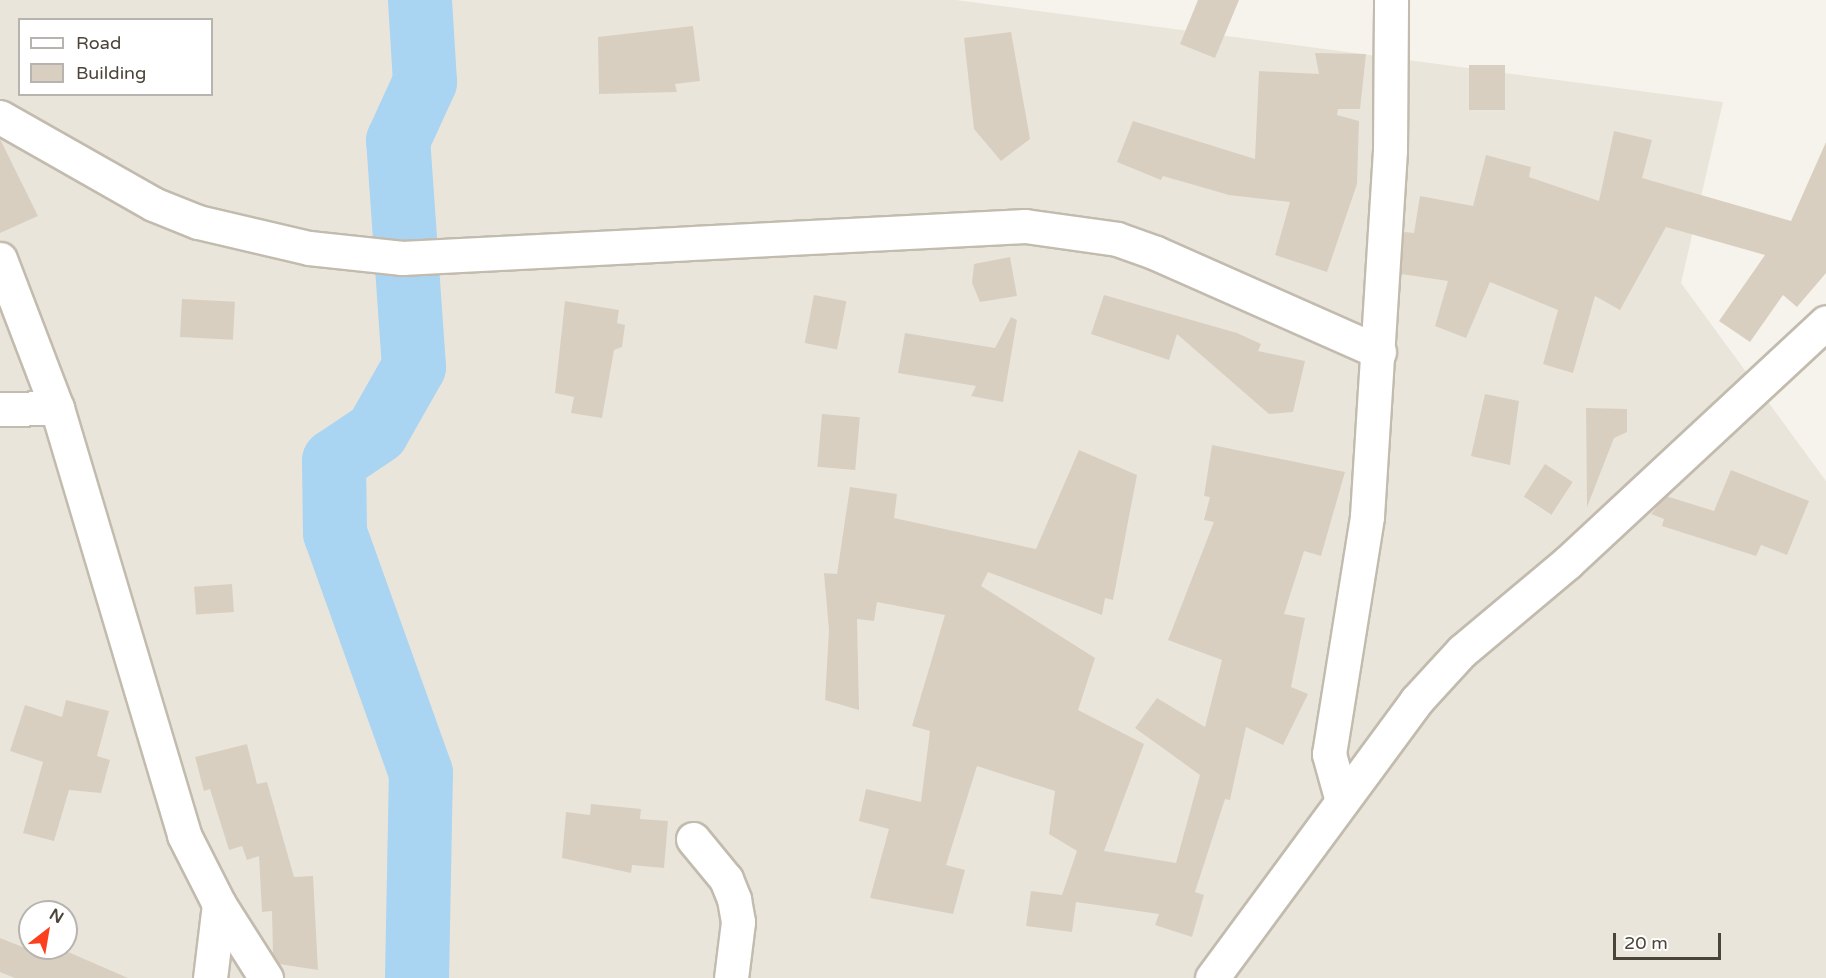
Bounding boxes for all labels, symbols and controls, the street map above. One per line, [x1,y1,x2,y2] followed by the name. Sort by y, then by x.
[18,18,213,96] legend
[76,32,121,54] text: Road
[76,62,146,84] text: Building
[18,900,78,960] north arrow
[46,904,67,928] text: N
[1616,921,1724,959] scale bar
[1624,932,1668,954] text: 20 m

